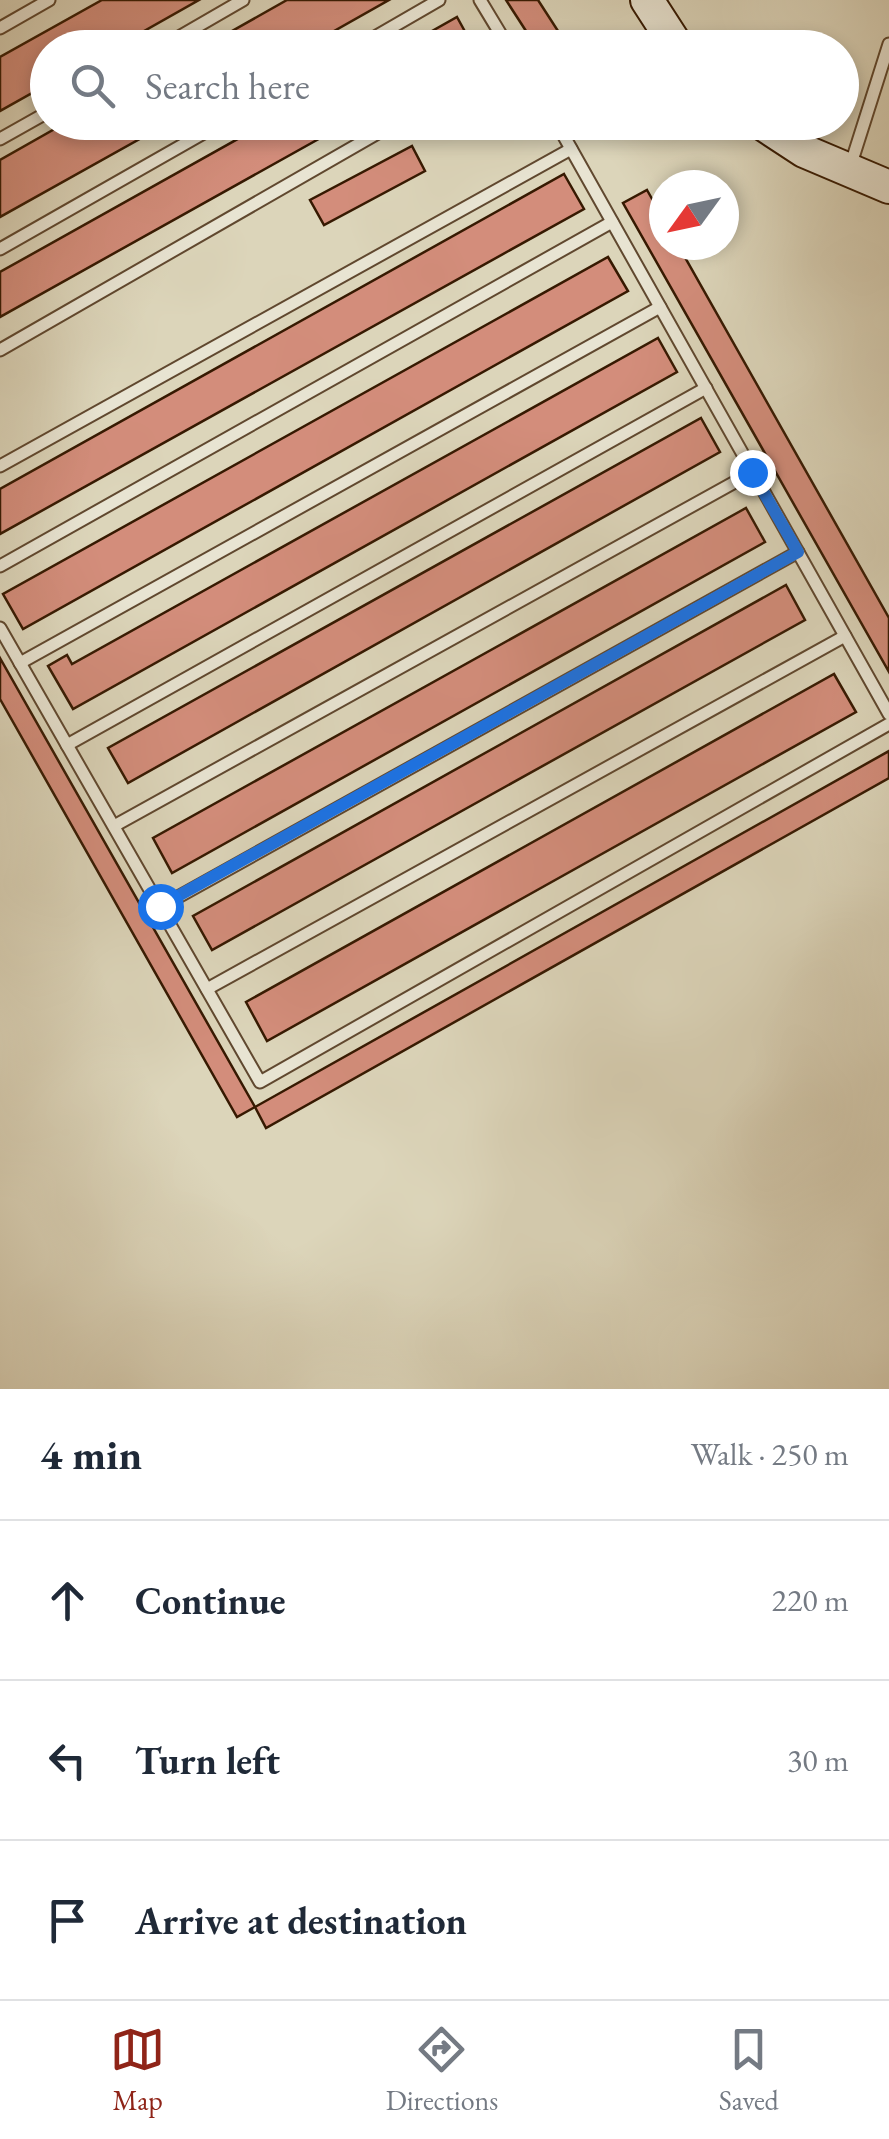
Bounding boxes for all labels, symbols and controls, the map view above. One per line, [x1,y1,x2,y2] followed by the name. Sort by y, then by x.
[30,30,859,140] search box
[65,58,120,113] icon: search
[145,61,310,110] text: Search here
[649,170,739,260] north arrow
[730,450,776,496] route end
[138,884,184,930] route start
[40,1427,142,1482] text: 4 min
[691,1433,849,1475] text: Walk · 250 m
[40,1573,95,1628] icon: ahead
[135,1576,286,1625] text: Continue
[772,1579,849,1621] text: 220 m
[40,1733,95,1788] icon: left
[135,1736,280,1785] text: Turn left
[787,1739,849,1781] text: 30 m
[40,1893,95,1948] icon: arrive
[135,1896,467,1945] text: Arrive at destination
[110,2022,165,2118] tab: Map
[386,2022,498,2118] tab: Directions
[719,2022,779,2118] tab: Saved

